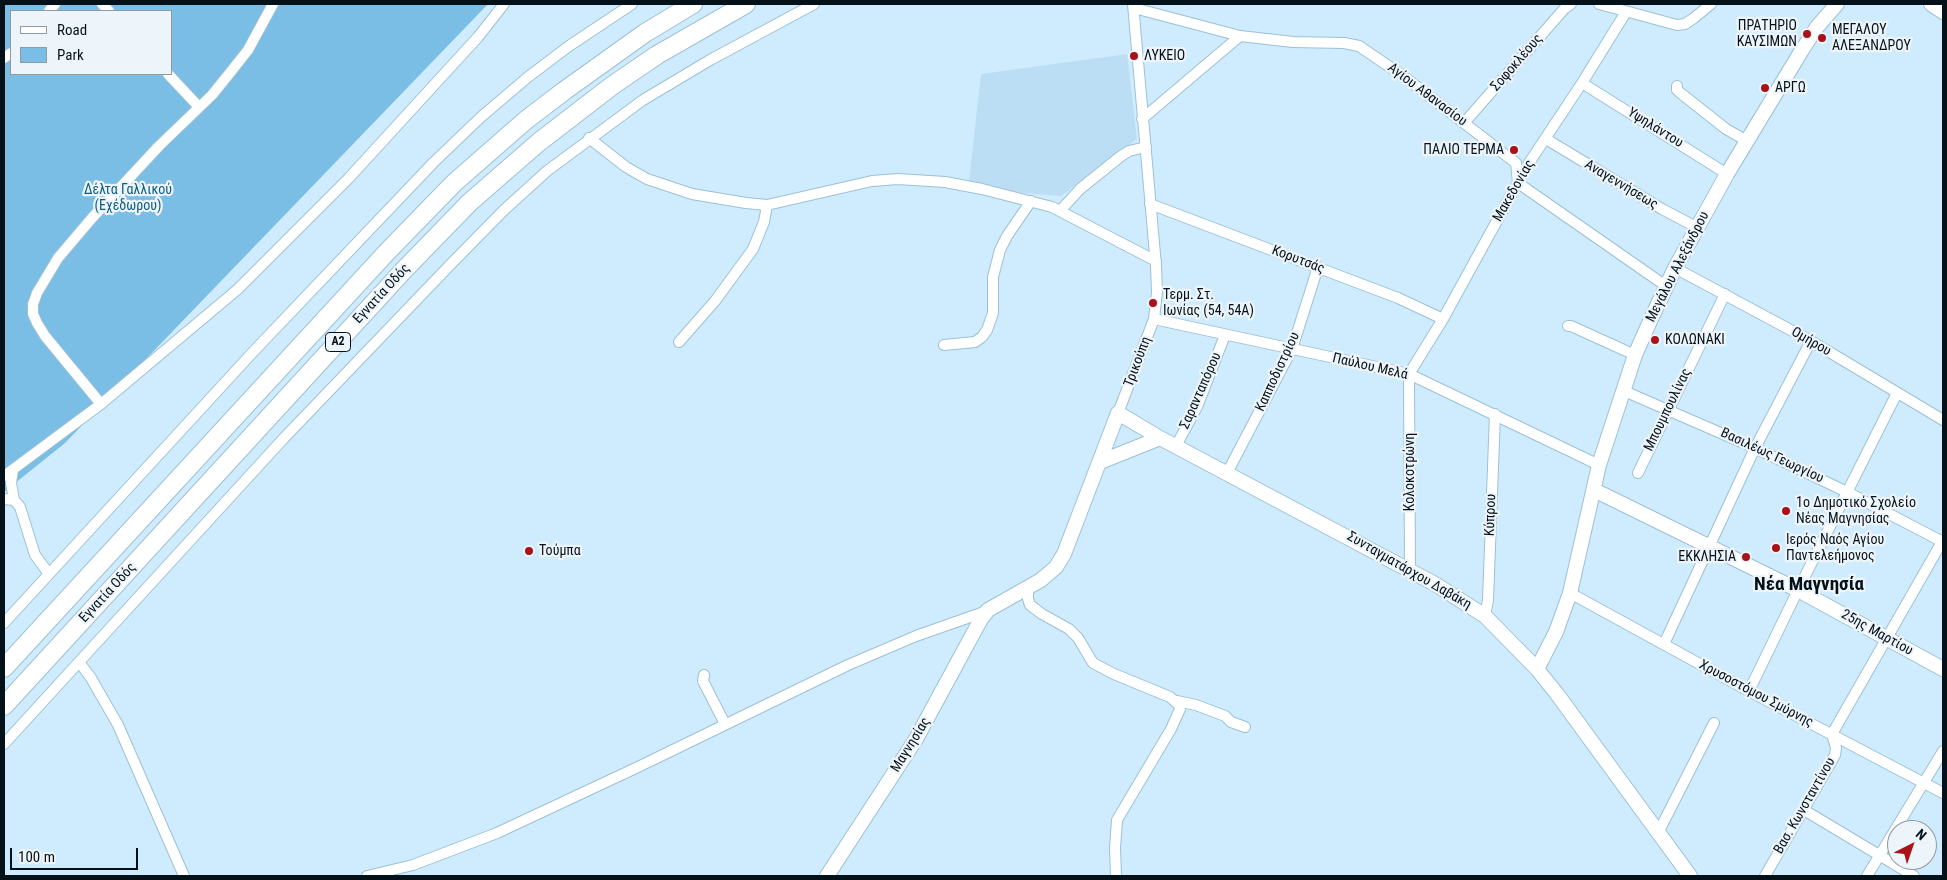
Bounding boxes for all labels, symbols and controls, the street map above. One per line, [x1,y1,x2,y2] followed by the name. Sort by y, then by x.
[10,10,172,75] legend
[1737,18,1797,50] place label: ΠΡΑΤΗΡΙΟ ΚΑΥΣΙΜΩΝ
[57,21,87,39] text: Road
[1832,22,1911,54] place label: ΜΕΓΑΛΟΥ ΑΛΕΞΑΝΔΡΟΥ
[1801,28,1813,40] marker: ΠΡΑΤΗΡΙΟ ΚΑΥΣΙΜΩΝ
[1488,31,1546,95] street label: Σοφοκλέους
[1816,32,1828,44] marker: ΜΕΓΑΛΟΥ ΑΛΕΞΑΝΔΡΟΥ
[57,46,84,64] text: Park
[1144,48,1185,64] place label: ΛΥΚΕΙΟ
[1128,50,1140,62] marker: ΛΥΚΕΙΟ
[1384,60,1470,130] street label: Αγίου Αθανασίου
[1775,80,1806,96] place label: ΑΡΓΩ
[1759,82,1771,94] marker: ΑΡΓΩ
[1624,104,1686,152] street label: Υψηλάντου
[1423,142,1504,158] place label: ΠΑΛΙΟ ΤΕΡΜΑ
[1508,144,1520,156] marker: ΠΑΛΙΟ ΤΕΡΜΑ
[1490,157,1538,225] street label: Μακεδονίας
[1581,157,1661,213] street label: Αναγεννήσεως
[84,182,172,214] park label: Δέλτα Γαλλικού (Εχέδωρου)
[1643,209,1713,325] street label: Μεγάλου Αλεξάνδρου
[1269,242,1327,278] street label: Κορυτσάς
[350,261,414,327] street label: Εγνατία Οδός
[1163,287,1254,320] place label: Τερμ. Στ. Ιωνίας (54, 54Α)
[1147,297,1159,309] marker: Τερμ. Στ. Ιωνίας (54, 54Α)
[1788,324,1834,360] street label: Ομήρου
[1252,330,1304,414] street label: Καπποδιστρίου
[326,332,350,352] road number: Α2
[1665,332,1725,348] place label: ΚΟΛΩΝΑΚΙ
[1649,334,1661,346] marker: ΚΟΛΩΝΑΚΙ
[1121,335,1155,389] street label: Τρικούπη
[1177,350,1225,432] street label: Σαρανταπόρου
[1331,350,1409,384] street label: Παύλου Μελά
[1641,366,1695,454] street label: Μπουμπουλίνας
[1718,425,1826,487] street label: Βασιλέως Γεωργίου
[1402,433,1418,511] street label: Κολοκοτρώνη
[1482,494,1500,536] street label: Κύπρου
[1796,495,1916,528] place label: 1ο Δημοτικό Σχολείο Νέας Μαγνησίας
[1780,505,1792,517] marker: 1ο Δημοτικό Σχολείο Νέας Μαγνησίας
[1344,529,1474,613] street label: Συνταγματάρχου Δαβάκη
[1786,532,1884,564] place label: Ιερός Ναός Αγίου Παντελεήμονος
[1770,542,1782,554] marker: Ιερός Ναός Αγίου Παντελεήμονος
[539,543,581,559] place label: Τούμπα
[523,545,535,557] marker: Τούμπα
[1678,549,1736,565] place label: ΕΚΚΛΗΣΙΑ
[1740,551,1752,563] marker: ΕΚΚΛΗΣΙΑ
[76,560,140,626] street label: Εγνατία Οδός
[1754,574,1864,596] district label: Νέα Μαγνησία
[1838,606,1916,660] street label: 25ης Μαρτίου
[1696,657,1816,731] street label: Χρυσοστόμου Σμύρνης
[888,715,934,775] street label: Μαγνησίας
[1771,755,1839,857] street label: Βασ. Κωνσταντίνου
[1887,820,1937,870] north arrow
[1913,826,1930,843] text: N
[12,838,140,870] scale bar
[18,848,55,866] text: 100 m

